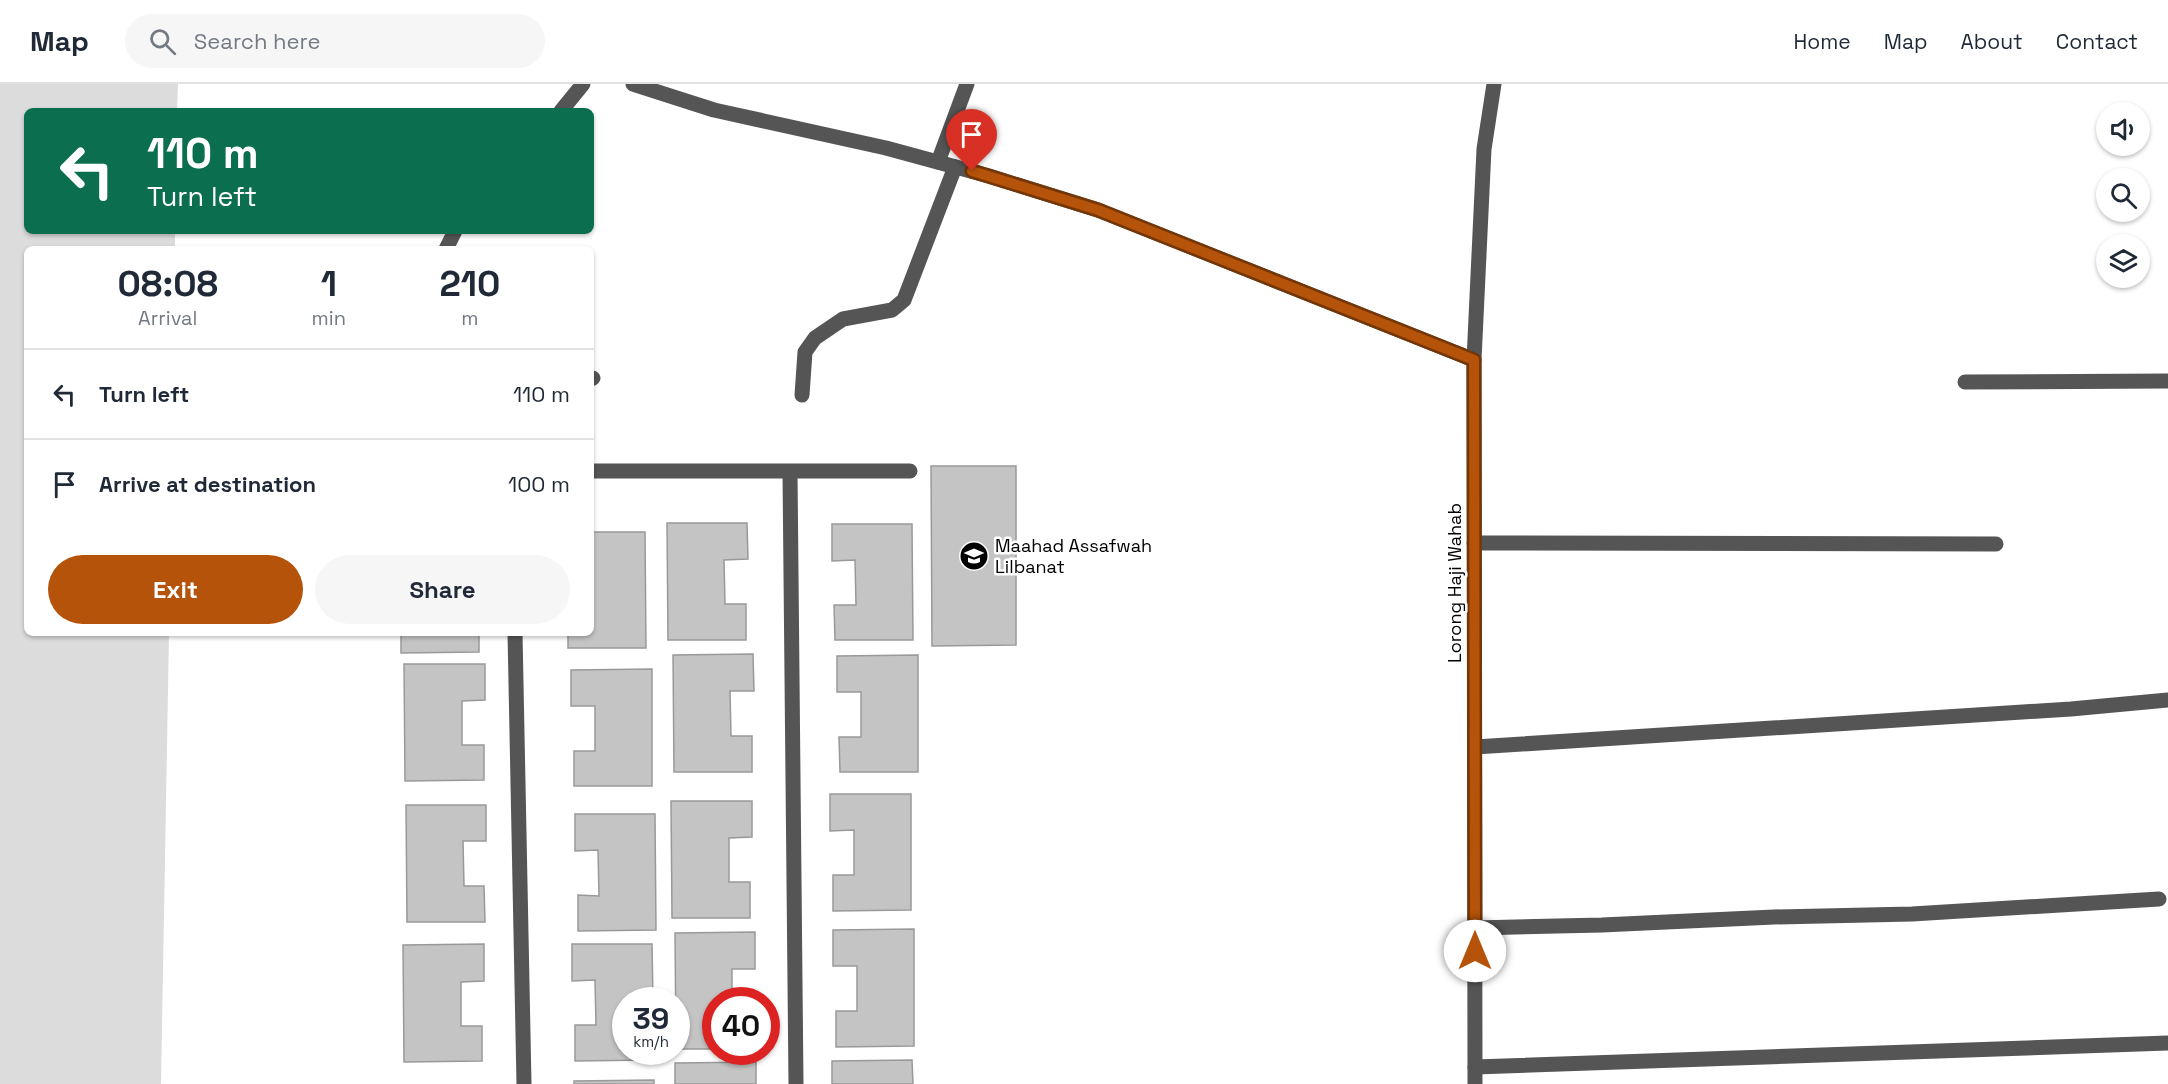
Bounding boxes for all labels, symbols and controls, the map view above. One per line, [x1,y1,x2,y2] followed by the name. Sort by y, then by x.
[125,14,545,68] search box
[30,23,89,59] text: Map
[146,25,179,58] icon: search
[194,27,321,55] text: Search here
[1793,28,1851,55] text: Home
[1884,28,1928,55] text: Map
[1961,28,2023,55] text: About
[2056,28,2138,55] text: Contact
[2096,102,2150,288] map controls
[2096,102,2150,156] button: sound
[946,109,997,171] pin
[955,118,988,151] icon: arrive
[147,127,259,180] text: 110 m
[48,132,126,210] icon: left
[2096,168,2150,222] button: search
[147,179,257,214] text: Turn left
[2096,234,2150,288] button: layers
[118,261,218,307] text: 08:08
[321,261,337,307] text: 1
[439,261,500,307] text: 210
[138,305,198,331] text: Arrival
[312,305,346,331] text: min
[461,305,479,331] text: m
[48,378,81,411] icon: left
[99,380,189,408] text: Turn left
[513,380,570,408] text: 110 m
[48,468,81,501] icon: arrive
[99,470,316,498] text: Arrive at destination
[508,470,570,498] text: 100 m
[1443,503,1466,663] street label: Lorong Haji Wahab
[995,534,1152,578] place label: Maahad Assafwah Lilbanat
[958,540,990,572] school or university icon: Maahad Assafwah Lilbanat
[48,555,303,624] button: Exit
[315,555,570,624] button: Share
[1443,919,1507,983] position arrow
[702,987,780,1065] speed limit sign: 40
[633,999,669,1038] text: 39
[633,1032,669,1051] text: km/h

